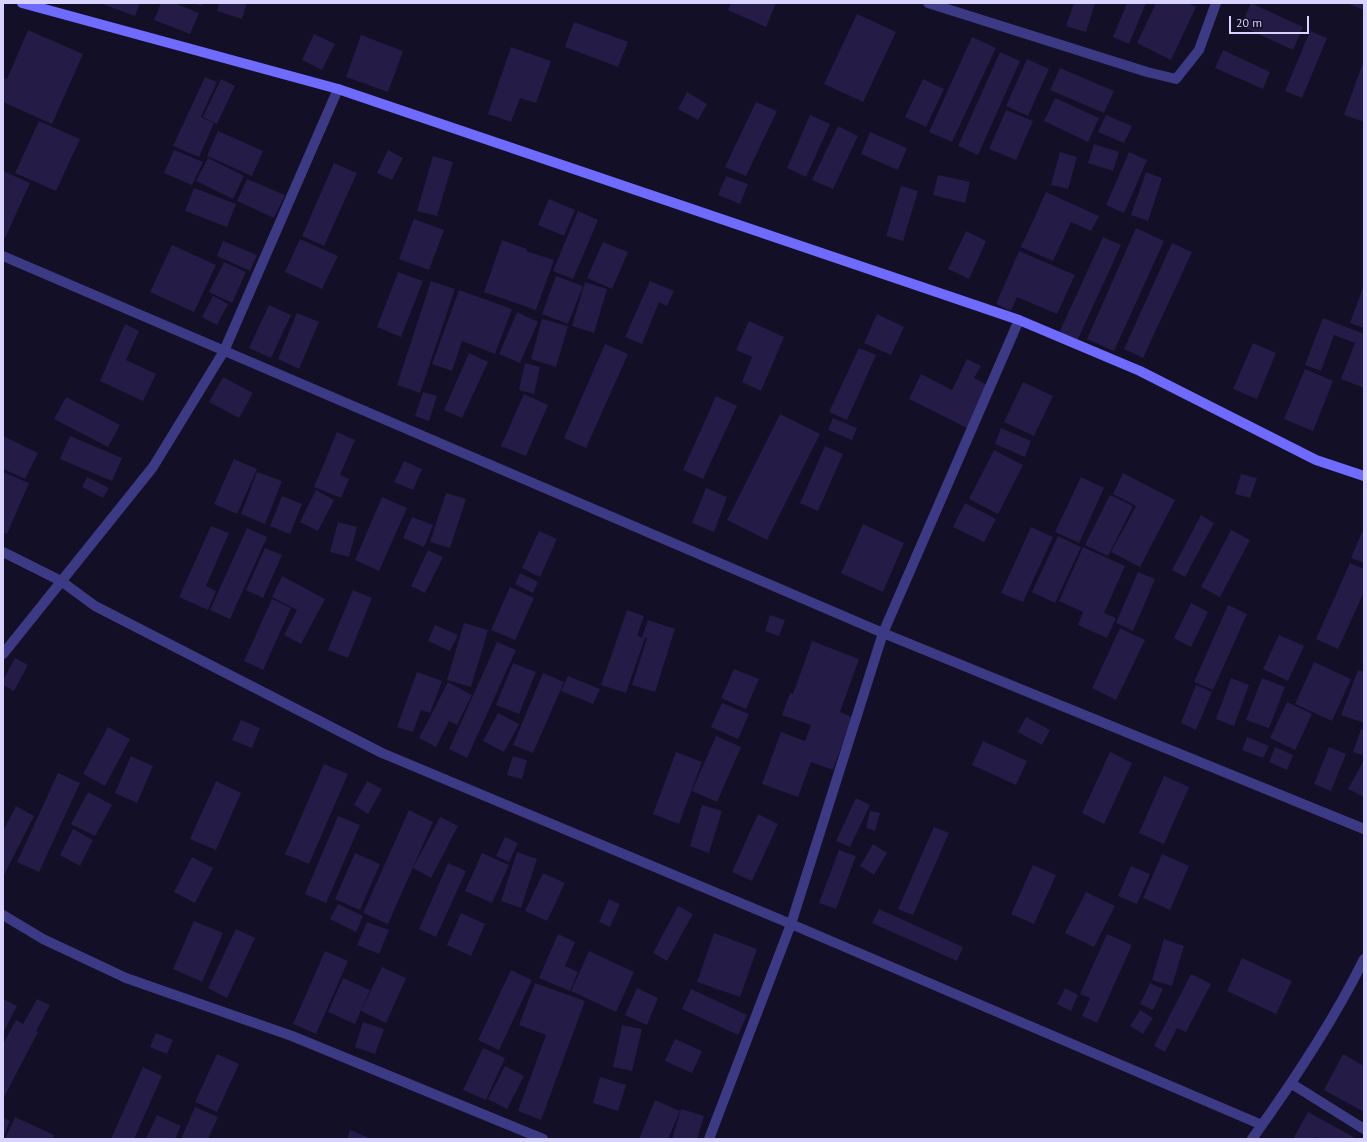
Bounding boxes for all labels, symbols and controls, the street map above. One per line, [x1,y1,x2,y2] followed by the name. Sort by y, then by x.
[1231,8,1311,34] scale bar
[1236,15,1262,30] text: 20 m

